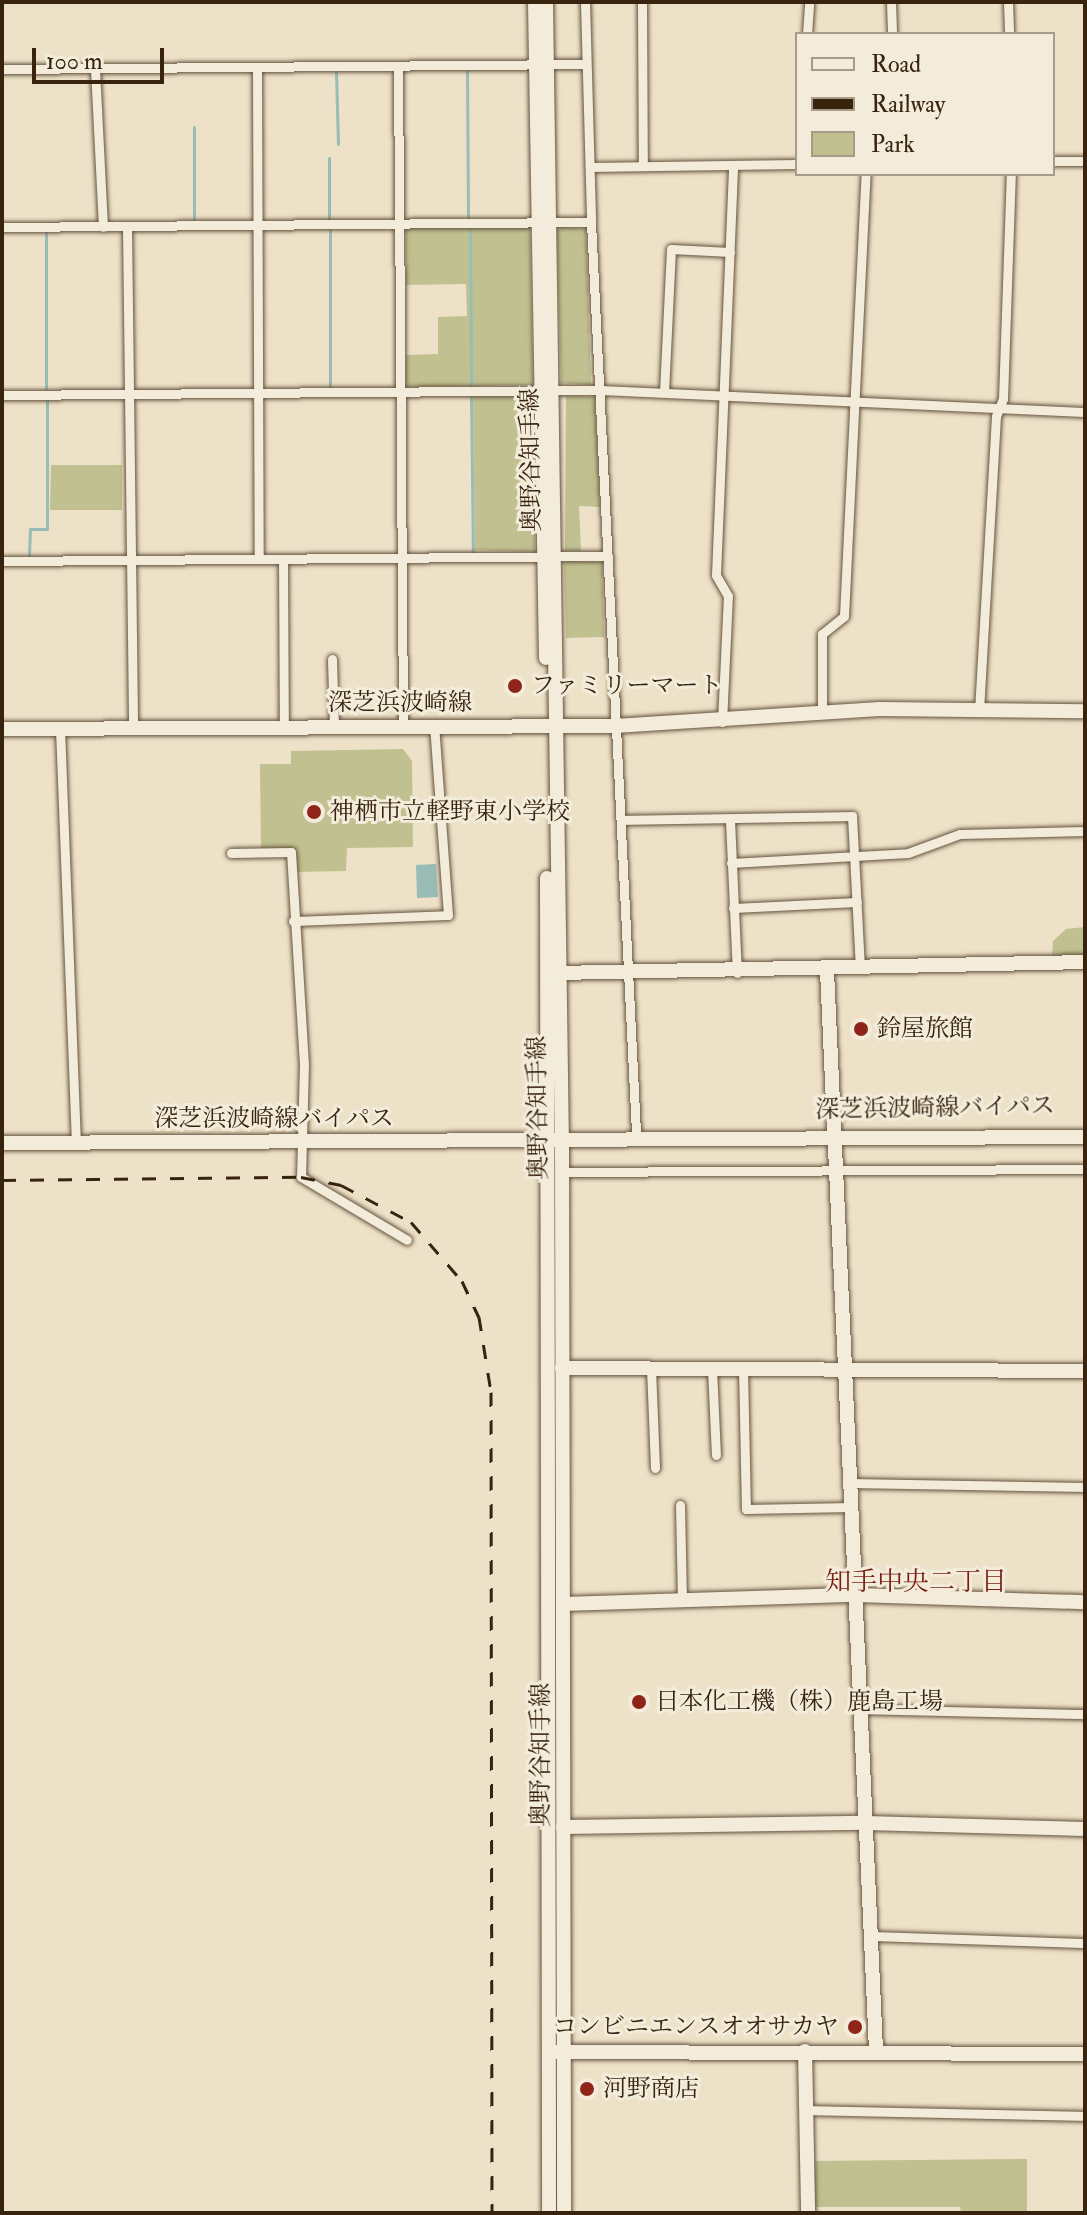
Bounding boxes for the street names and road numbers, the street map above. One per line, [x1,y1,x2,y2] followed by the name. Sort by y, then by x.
[515,388,547,532] street label: 奥野谷知手線
[328,689,472,717] street label: 深芝浜波崎線
[522,1036,554,1180] street label: 奥野谷知手線
[815,1092,1055,1124] street label: 深芝浜波崎線バイパス
[154,1105,394,1133] street label: 深芝浜波崎線バイパス
[527,1683,555,1827] street label: 奥野谷知手線

